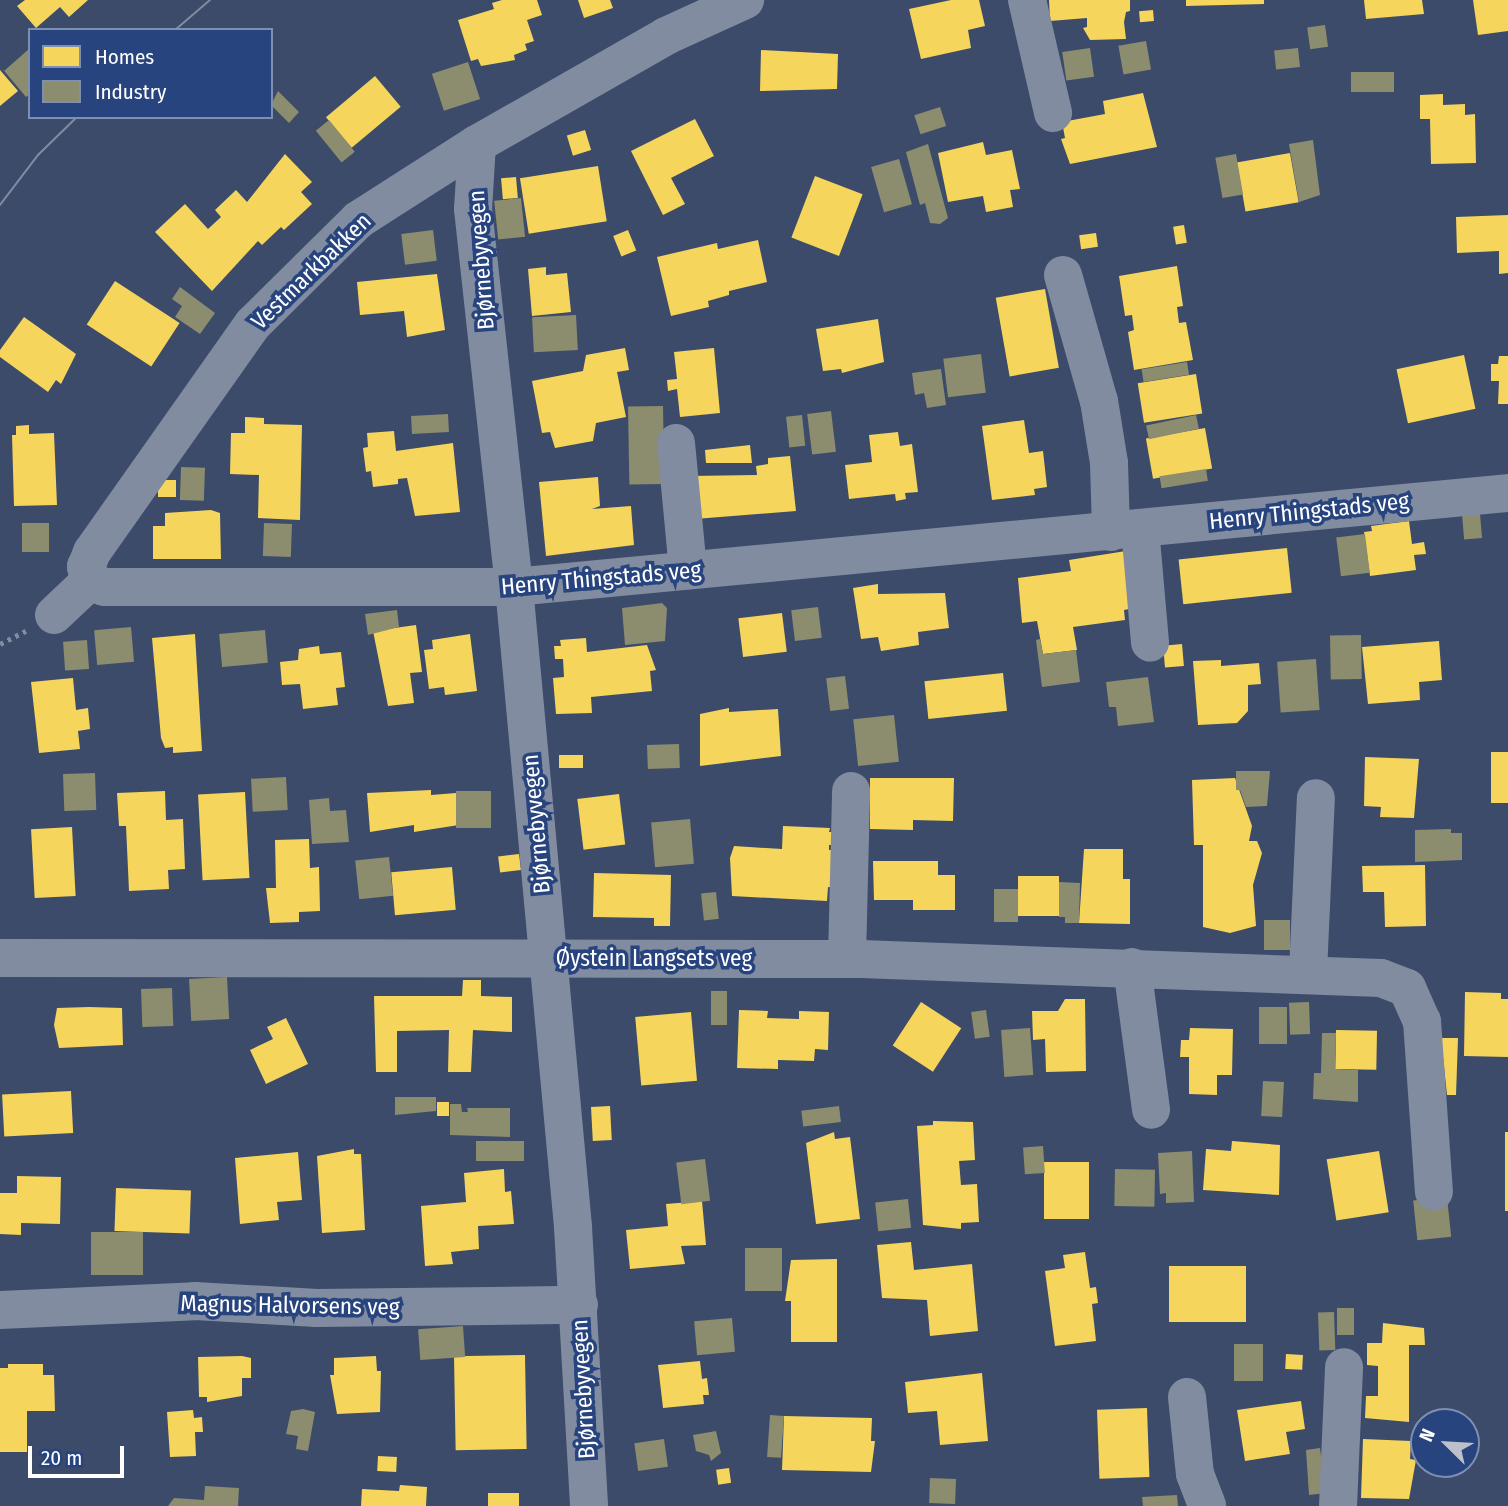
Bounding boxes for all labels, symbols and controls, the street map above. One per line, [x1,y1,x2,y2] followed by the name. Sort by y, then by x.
[28,28,273,119] legend
[95,44,154,70] text: Homes
[95,79,166,105] text: Industry
[462,189,500,331] street label: Bjørnebyvegen
[245,207,377,335] street label: Vestmarkbakken
[1208,487,1410,535] street label: Henry Thingstads veg
[500,556,702,600] street label: Henry Thingstads veg
[516,753,556,895] street label: Bjørnebyvegen
[556,944,752,972] street label: Øystein Langsets veg
[180,1289,400,1321] street label: Magnus Halvorsens veg
[566,1318,600,1460] street label: Bjørnebyvegen
[1410,1408,1480,1478] north arrow
[1414,1425,1440,1445] text: N
[32,1432,128,1476] scale bar
[41,1445,82,1471] text: 20 m

